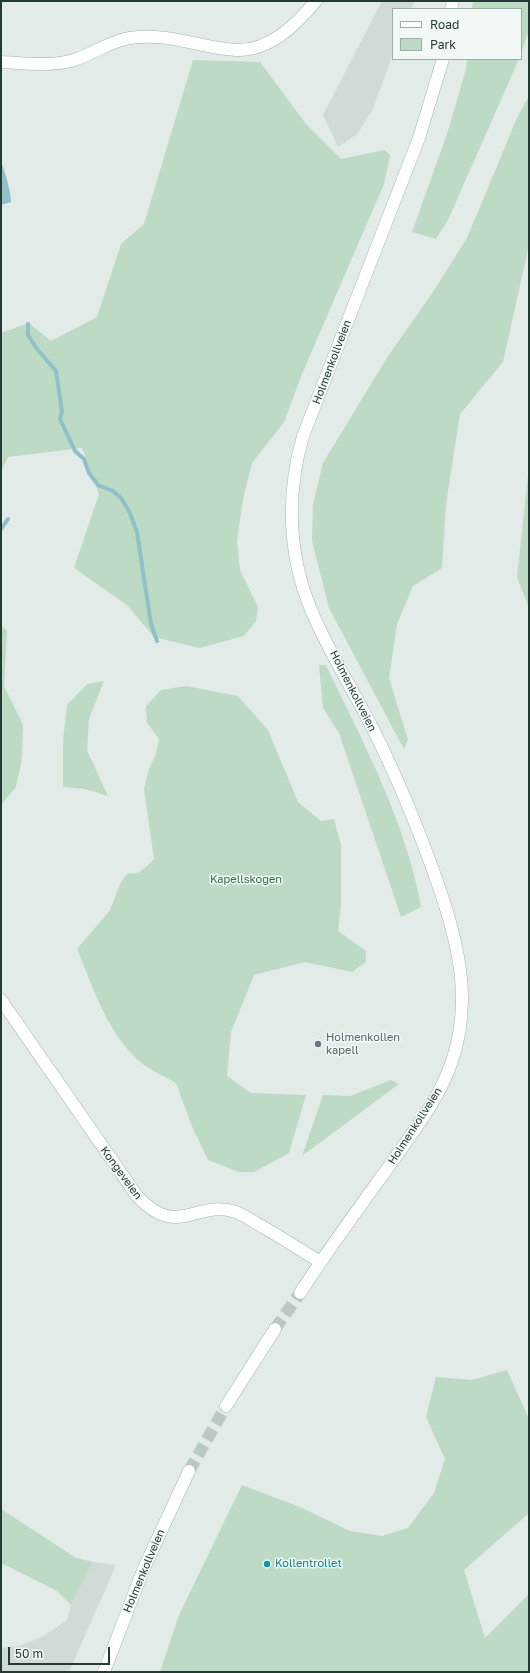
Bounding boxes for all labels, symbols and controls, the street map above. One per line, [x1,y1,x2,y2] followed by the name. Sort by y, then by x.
[392,8,522,60] legend
[430,17,459,32] text: Road
[430,37,456,52] text: Park
[310,318,354,406] street label: Holmenkollveien
[327,648,379,734] street label: Holmenkollveien
[210,873,282,887] park label: Kapellskogen
[326,1031,400,1057] place label: Holmenkollen kapell
[313,1039,323,1049] marker: Holmenkollen kapell
[385,1085,445,1167] street label: Holmenkollveien
[97,1144,145,1202] street label: Kongeveien
[121,1527,167,1615] street label: Holmenkollveien
[275,1557,342,1571] place label: Kollentrollet
[262,1559,272,1569] marker: Kollentrollet
[10,1639,112,1665] scale bar
[15,1646,43,1661] text: 50 m

